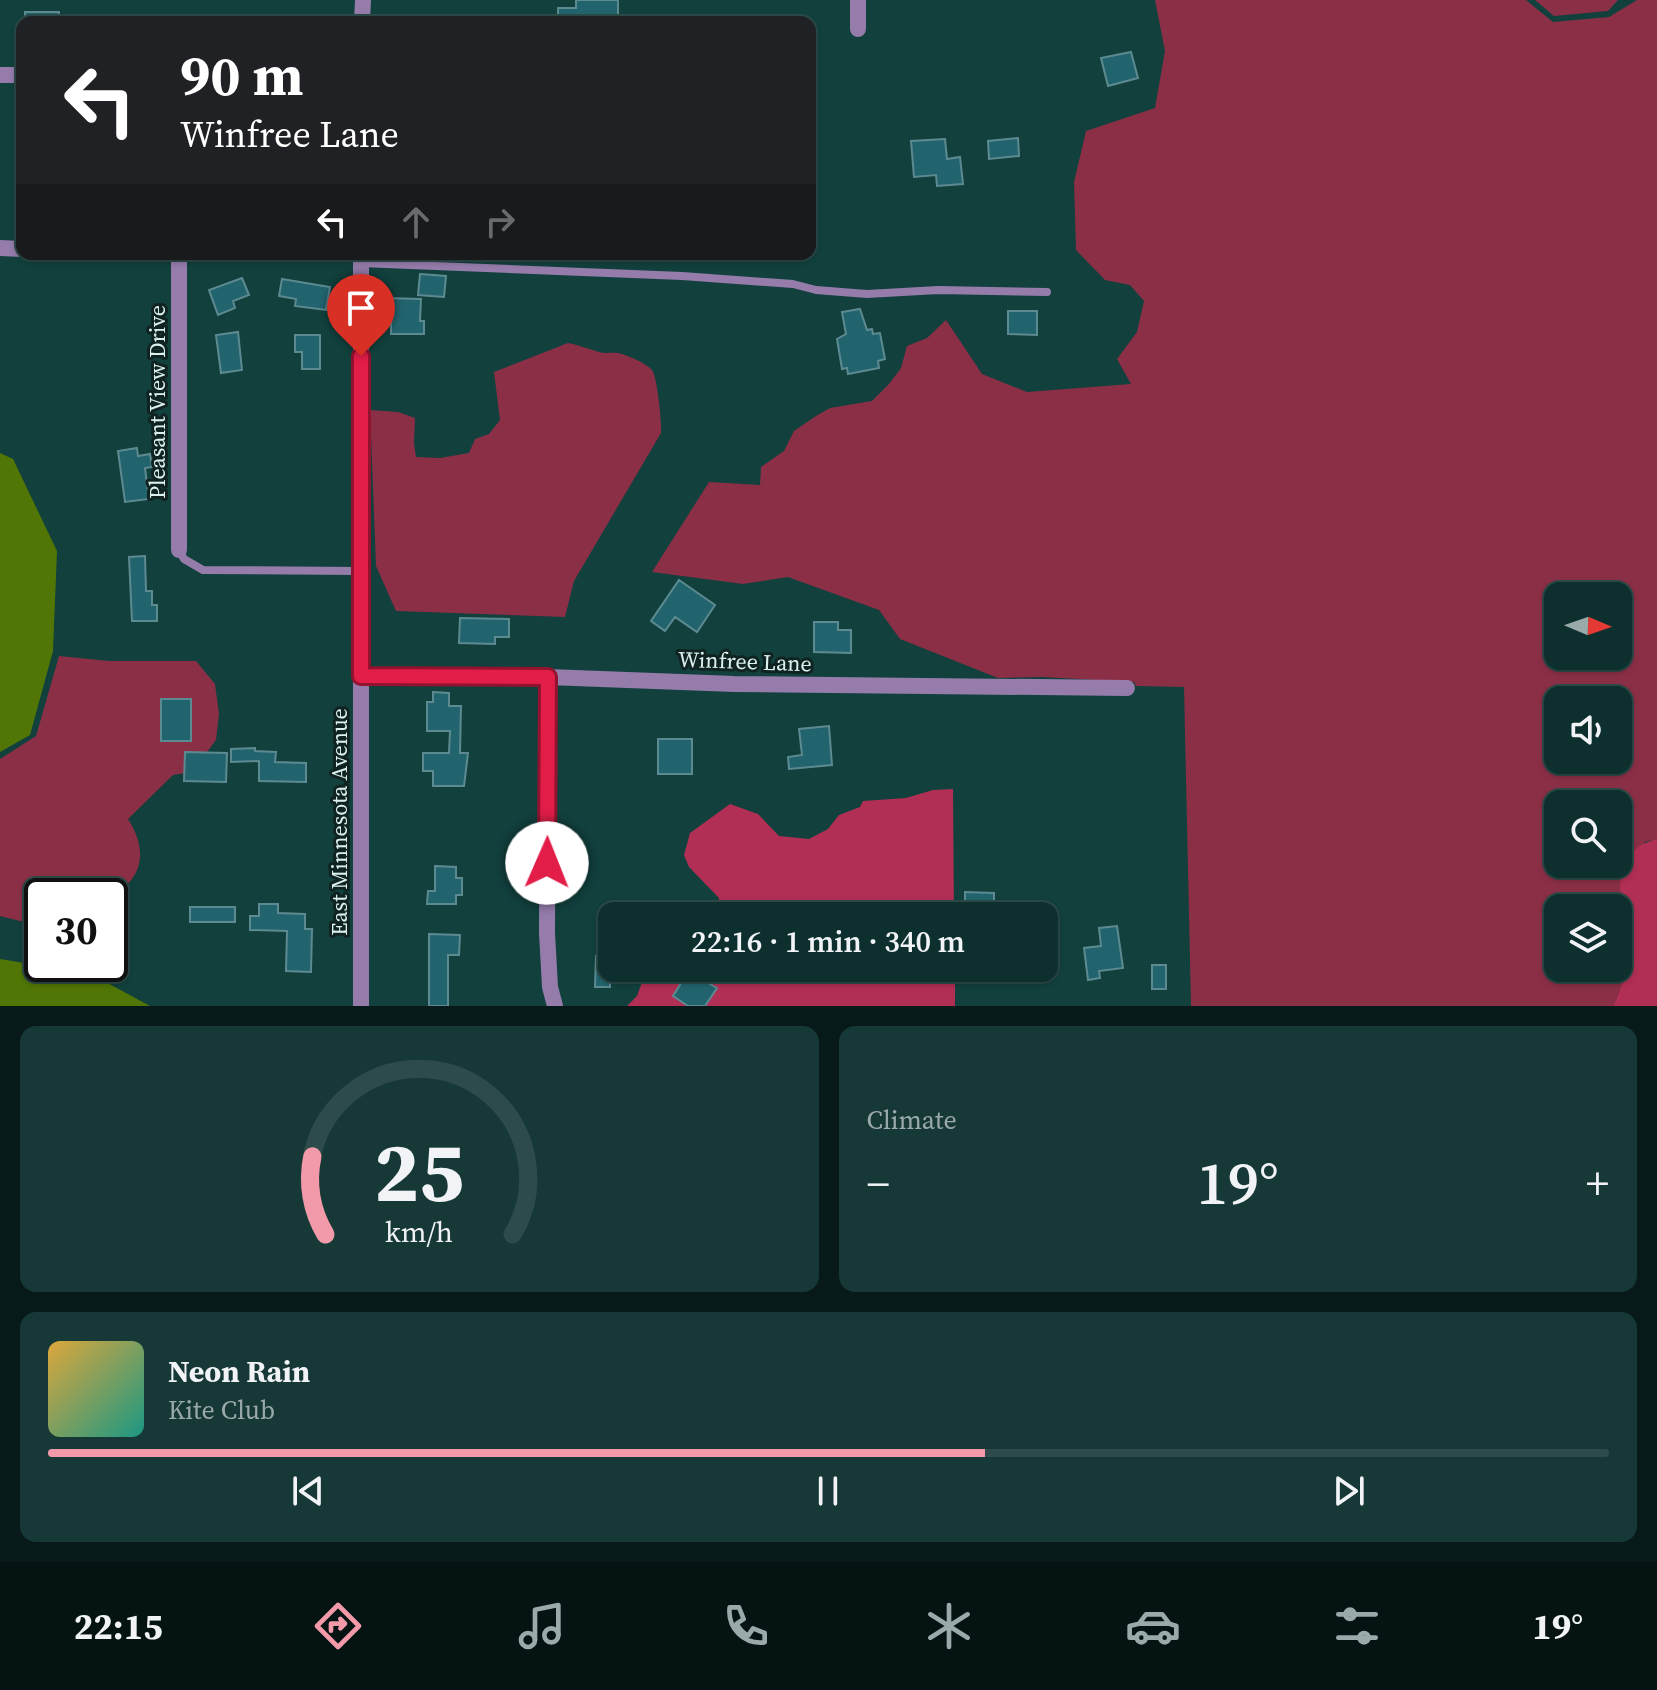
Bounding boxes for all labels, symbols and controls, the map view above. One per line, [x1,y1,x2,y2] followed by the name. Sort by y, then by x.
[180,37,303,114] text: 90 m
[48,48,152,152] icon: left
[180,110,399,159] text: Winfree Lane
[310,200,354,244] icon: left
[394,200,438,244] icon: ahead
[478,200,522,244] icon: right
[327,274,395,356] pin
[339,286,383,330] icon: arrive
[142,305,172,499] street label: Pleasant View Drive
[1544,582,1632,670] north arrow
[1544,582,1632,982] map controls
[678,644,812,678] street label: Winfree Lane
[1544,686,1632,774] button: sound
[324,708,354,936] street label: East Minnesota Avenue
[1544,790,1632,878] button: search
[505,821,589,905] position arrow
[24,878,128,982] speed limit sign: 30
[1544,894,1632,982] button: layers
[691,921,965,962] text: 22:16 · 1 min · 340 m
[867,1102,957,1138] text: Climate
[374,1115,464,1229] text: 25
[1197,1142,1279,1224] text: 19°
[867,1153,890,1214] text: −
[1586,1153,1609,1214] text: +
[385,1212,453,1252] text: km/h
[168,1351,310,1392] text: Neon Rain
[168,1392,275,1428] text: Kite Club
[286,1469,330,1513] icon: previous
[806,1469,850,1513] icon: pause
[1327,1469,1371,1513] icon: next
[310,1598,366,1654] icon: directions
[514,1598,570,1654] icon: music
[718,1598,774,1654] icon: phone
[921,1598,977,1654] icon: climate
[1125,1598,1181,1654] icon: car
[1329,1598,1385,1654] icon: filters
[74,1602,163,1651] text: 22:15
[1532,1602,1583,1651] text: 19°

